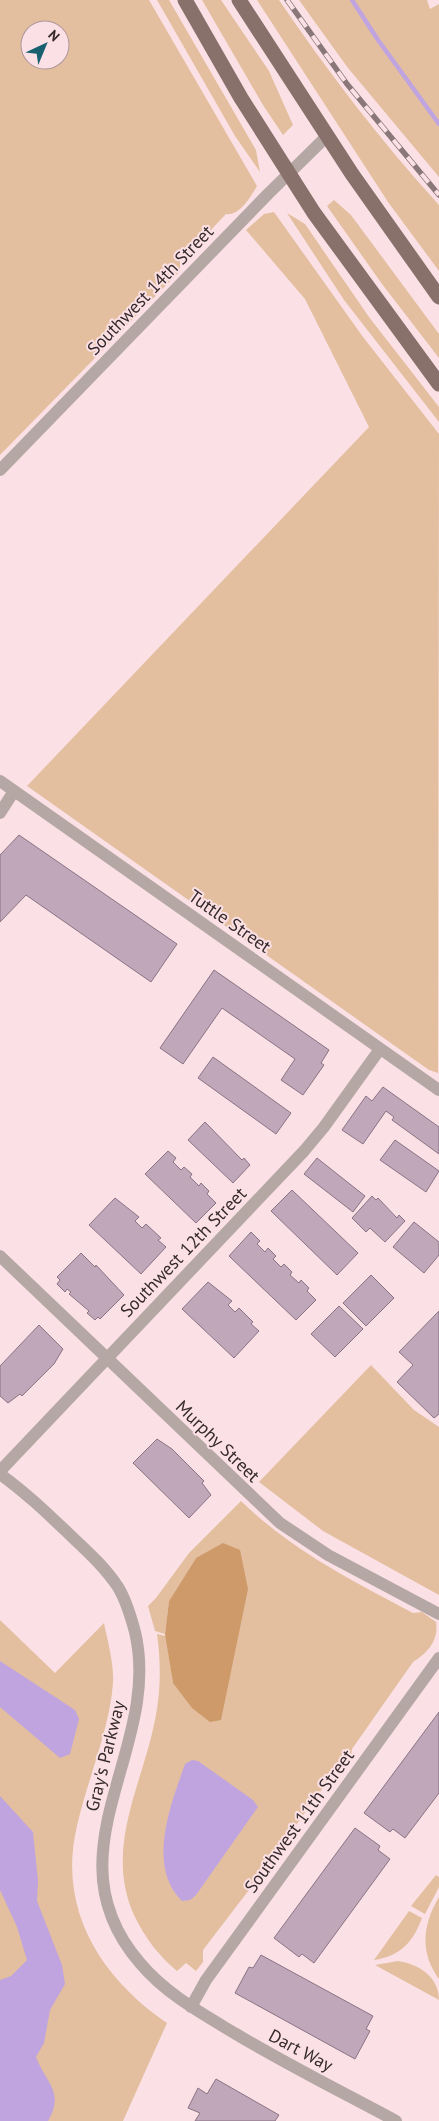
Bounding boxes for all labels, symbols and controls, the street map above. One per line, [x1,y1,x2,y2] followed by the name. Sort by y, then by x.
[20,20,70,70] north arrow
[44,26,64,45] text: N
[82,220,218,360] street label: Southwest 14th Street
[184,884,276,958] street label: Tuttle Street
[115,1182,251,1322] street label: Southwest 12th Street
[171,1395,265,1487] street label: Murphy Street
[80,1698,130,1814] street label: Gray's Parkway
[239,1745,359,1897] street label: Southwest 11th Street
[265,2024,338,2077] street label: Dart Way

